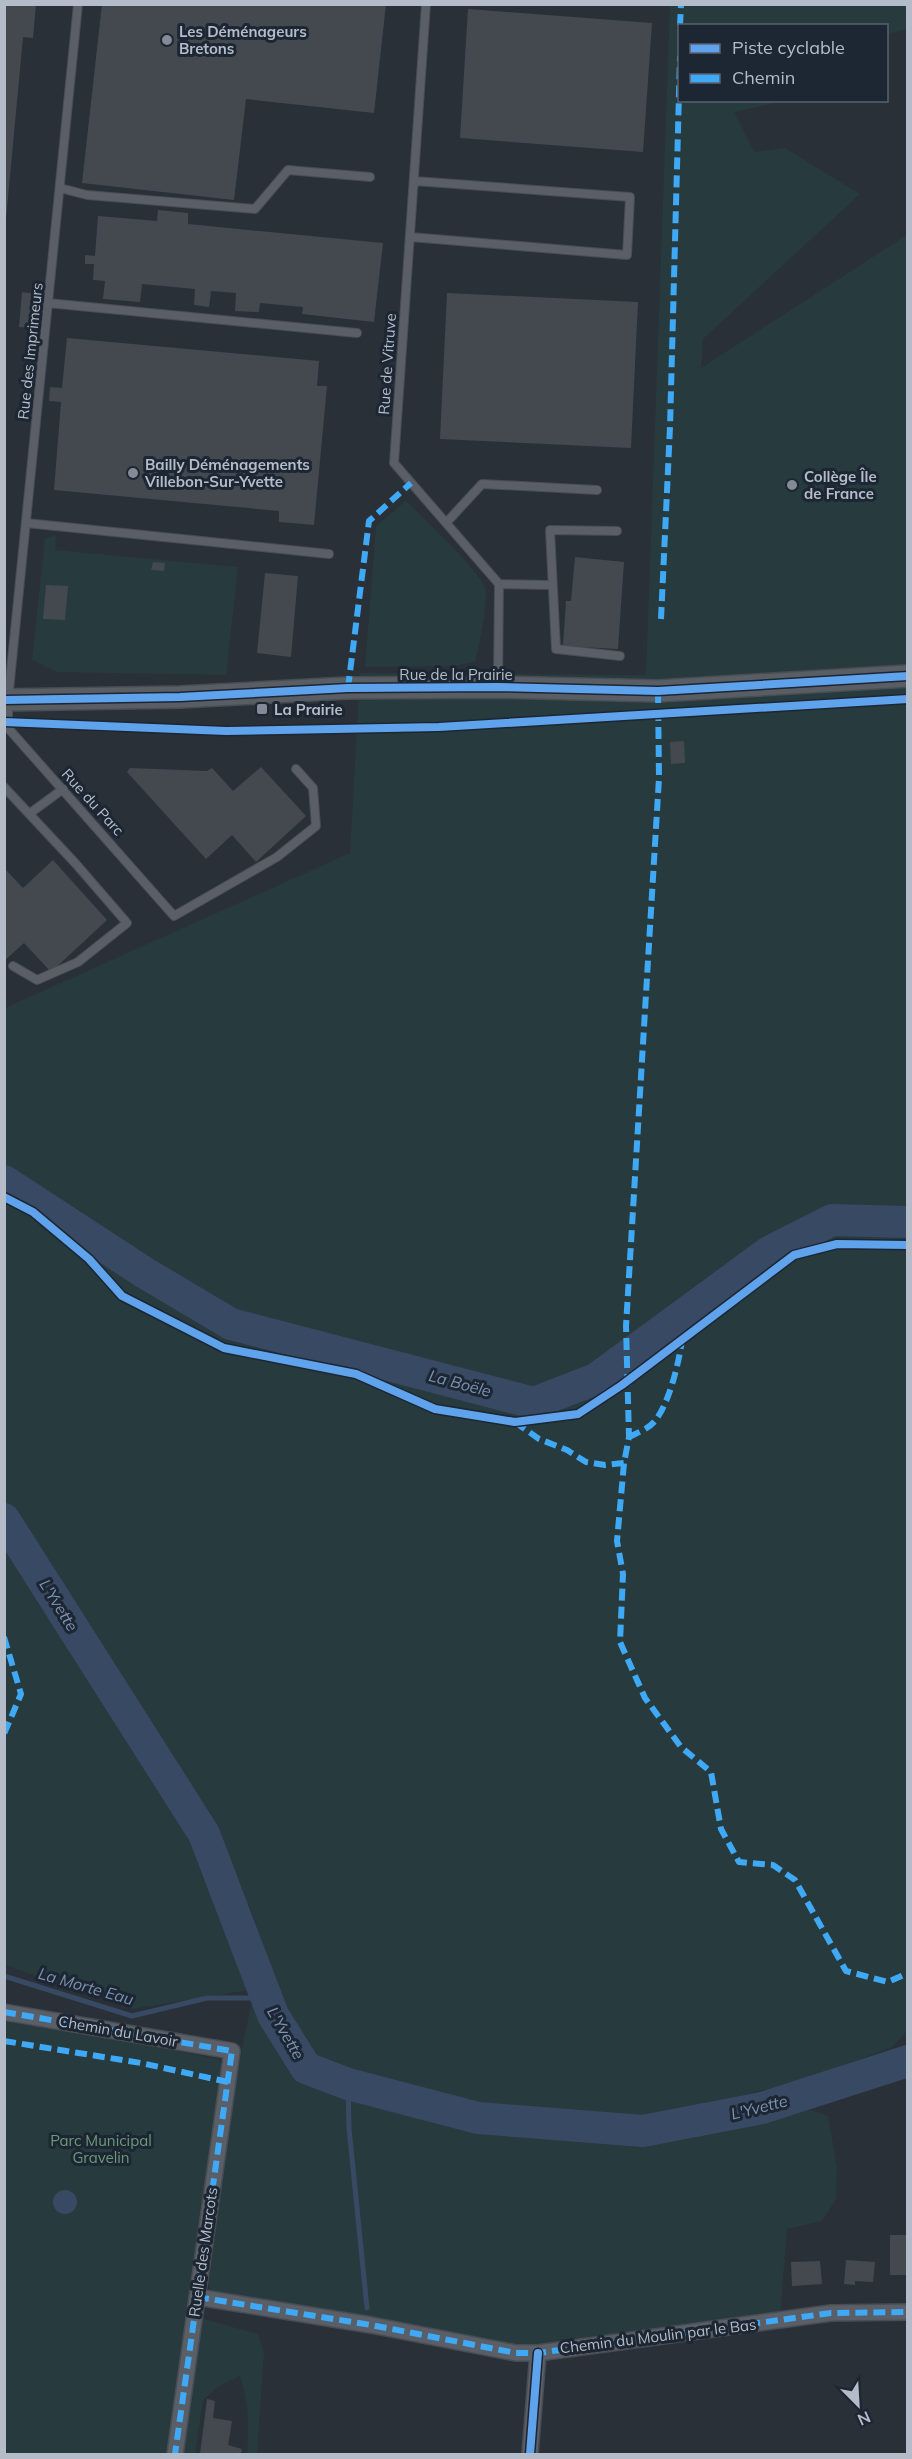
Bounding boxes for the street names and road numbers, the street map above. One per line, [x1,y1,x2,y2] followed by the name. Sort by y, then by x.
[13,282,47,420] street label: Rue des Imprimeurs
[374,313,400,415] street label: Rue de Vitruve
[399,665,513,684] street label: Rue de la Prairie
[58,764,128,840] street label: Rue du Parc
[57,2011,180,2051] street label: Chemin du Lavoir
[185,2186,221,2318] street label: Ruelle des Marcots
[559,2315,757,2357] street label: Chemin du Moulin par le Bas

